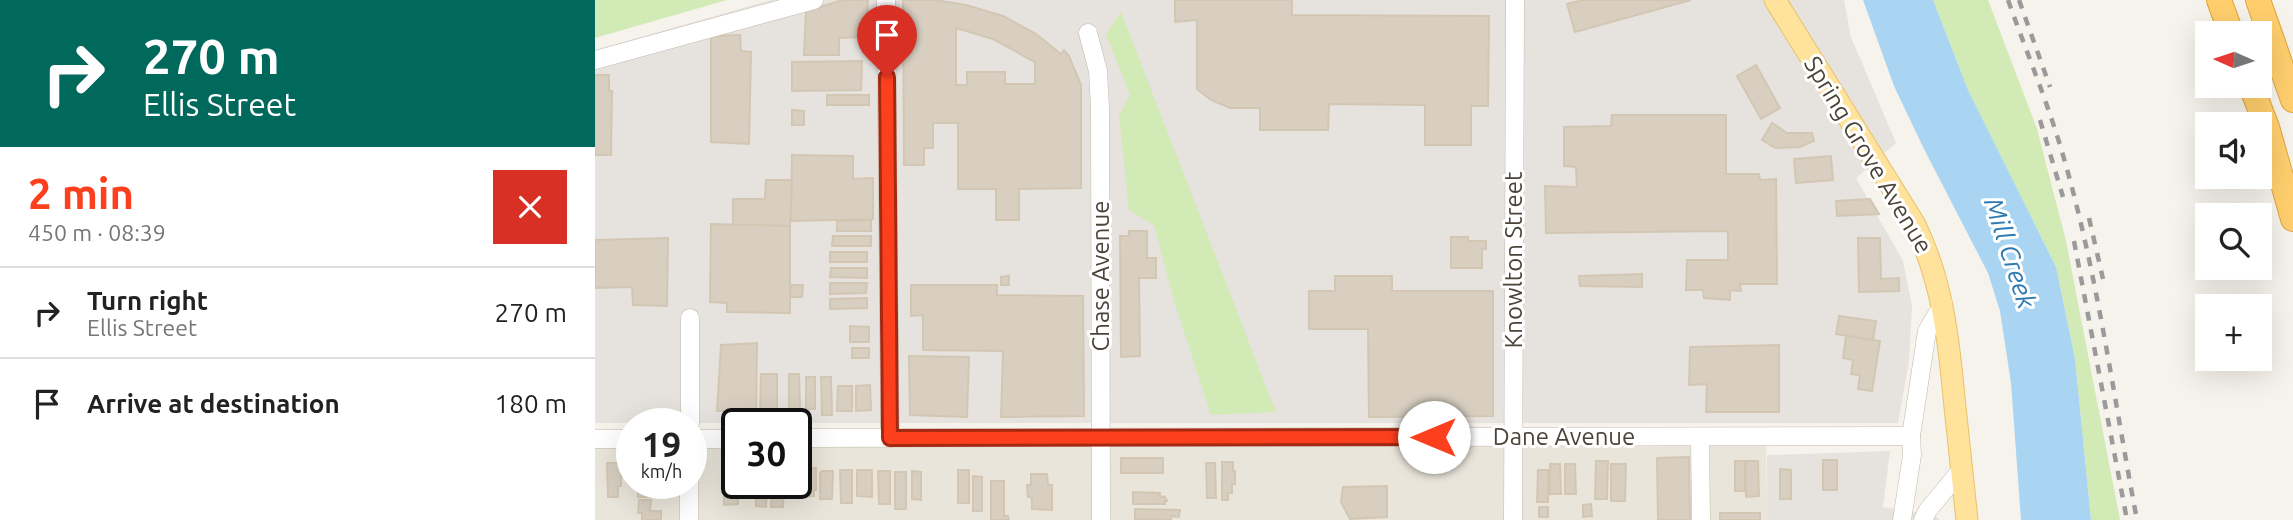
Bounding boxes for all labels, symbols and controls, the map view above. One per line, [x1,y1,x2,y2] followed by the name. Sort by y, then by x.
[857,5,917,77] pin
[868,16,906,54] icon: arrive
[2195,21,2271,98] north arrow
[2195,21,2272,371] map controls
[28,28,119,119] icon: right
[143,28,280,83] text: 270 m
[1799,51,1938,258] street label: Spring Grove Avenue
[143,86,296,122] text: Ellis Street
[2195,112,2272,189] button: sound
[28,170,134,217] text: 2 min
[493,170,567,244] button: close
[1500,171,1527,348] street label: Knowlton Street
[1979,194,2042,313] water label: Mill Creek
[1087,201,1114,351] street label: Chase Avenue
[2195,203,2272,280] button: search
[28,220,166,245] text: 450 m · 08:39
[87,286,208,315] text: Turn right
[28,294,66,332] icon: right
[2195,294,2272,371] button: +
[495,298,567,327] text: 270 m
[87,315,197,340] text: Ellis Street
[28,385,66,423] icon: arrive
[87,389,340,418] text: Arrive at destination
[495,389,567,418] text: 180 m
[1397,400,1471,474] position arrow
[721,408,812,499] speed limit sign: 30
[1493,423,1635,450] street label: Dane Avenue
[642,424,681,464] text: 19
[641,461,682,481] text: km/h

